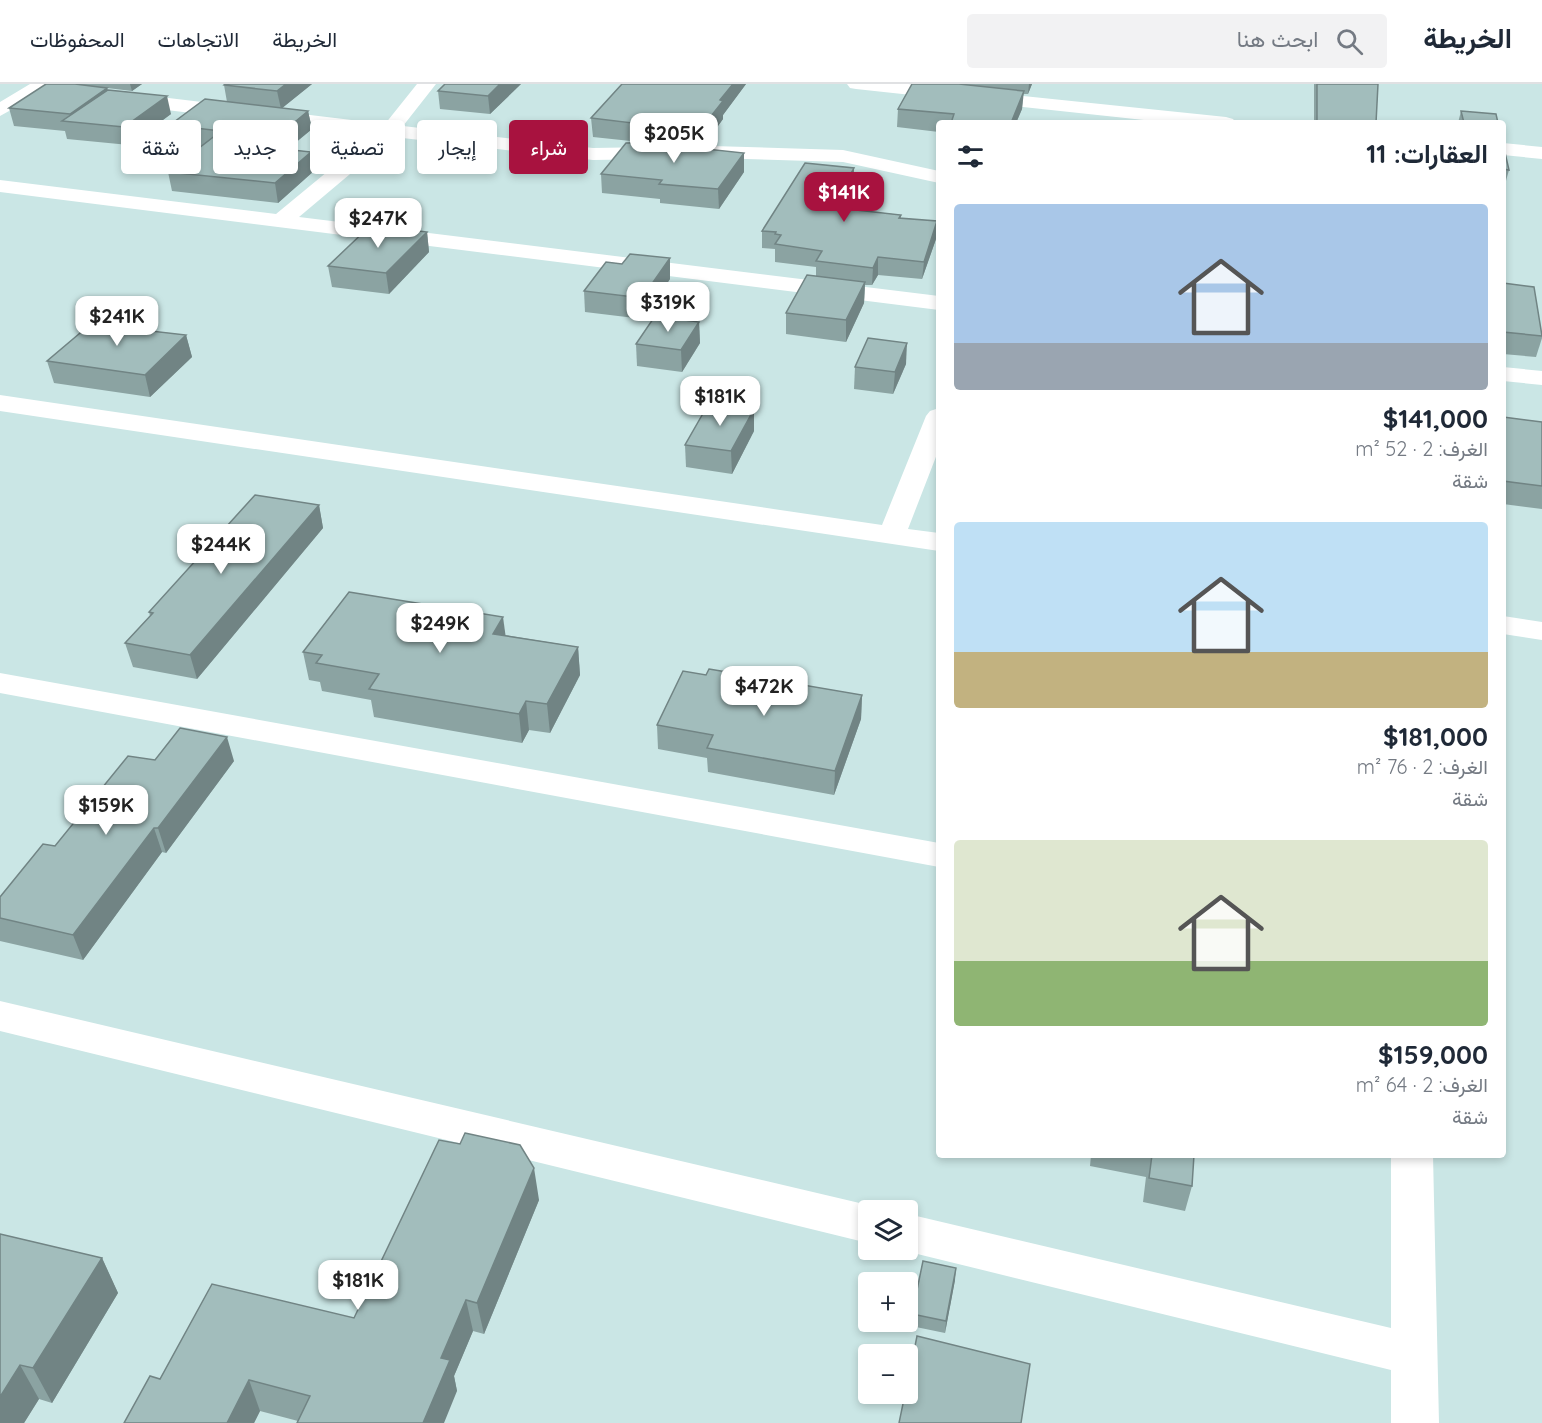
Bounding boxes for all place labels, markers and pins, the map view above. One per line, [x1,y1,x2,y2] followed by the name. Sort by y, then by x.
[632,113,716,164] pin: $205K
[802,172,886,223] pin: $141K
[336,198,420,249] pin: $247K
[626,282,710,333] pin: $319K
[75,296,159,347] pin: $241K
[678,376,762,427] pin: $181K
[179,524,263,575] pin: $244K
[398,603,482,654] pin: $249K
[722,666,806,717] pin: $472K
[64,785,148,836] pin: $159K
[316,1260,400,1311] pin: $181K

